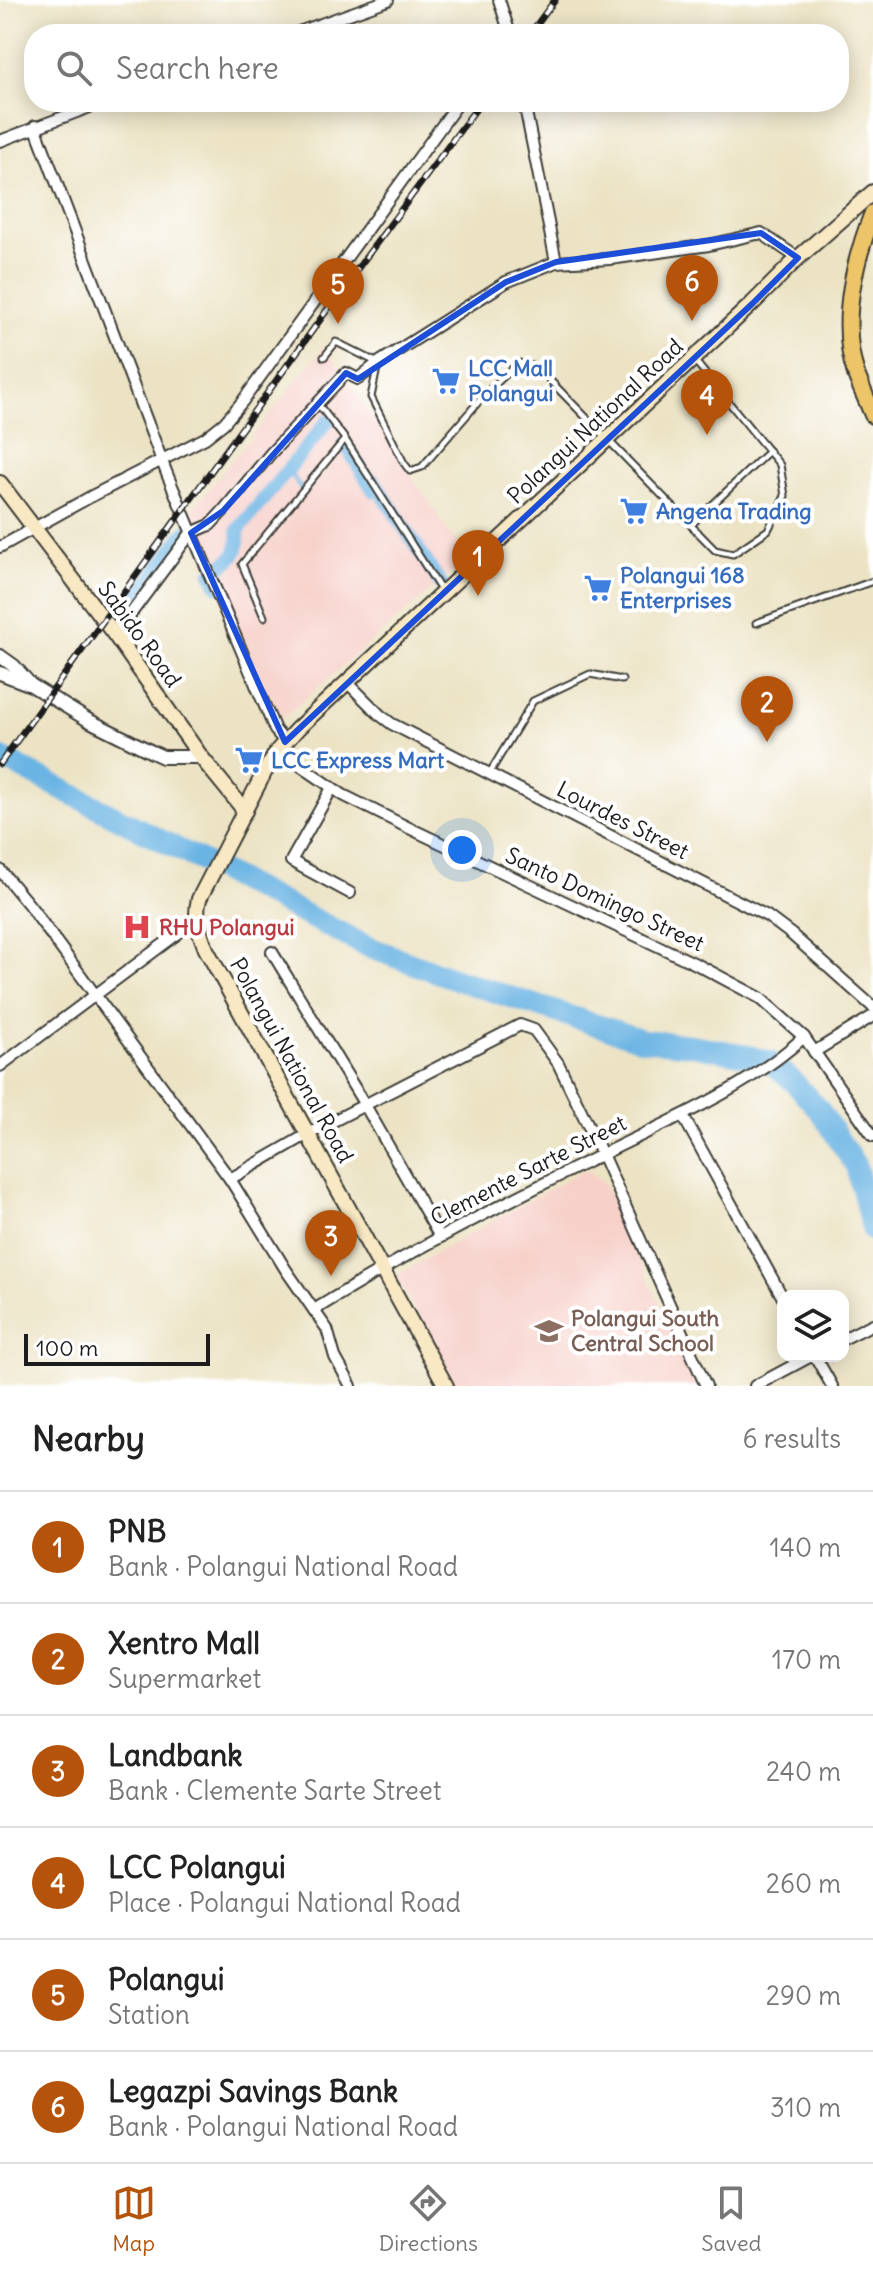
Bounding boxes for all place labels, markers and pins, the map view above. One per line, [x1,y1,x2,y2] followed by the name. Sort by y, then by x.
[666,255,718,321] pin: 6
[312,258,364,324] pin: 5
[468,354,553,407] place label: LCC Mall Polangui
[431,366,461,396] supermarket icon: LCC Mall Polangui
[681,369,733,435] pin: 4
[619,496,649,526] supermarket icon: Angena Trading
[656,497,812,525] place label: Angena Trading
[452,530,504,596] pin: 1
[620,561,745,614] place label: Polangui 168 Enterprises
[583,573,613,603] supermarket icon: Polangui 168 Enterprises
[741,676,793,742] pin: 2
[234,745,264,775] supermarket icon: LCC Express Mart
[271,746,445,774] place label: LCC Express Mart
[122,912,152,942] hospital icon: RHU Polangui
[159,913,294,941] place label: RHU Polangui
[305,1210,357,1276] pin: 3
[571,1304,719,1357] place label: Polangui South Central School
[534,1316,564,1346] school or university icon: Polangui South Central School

